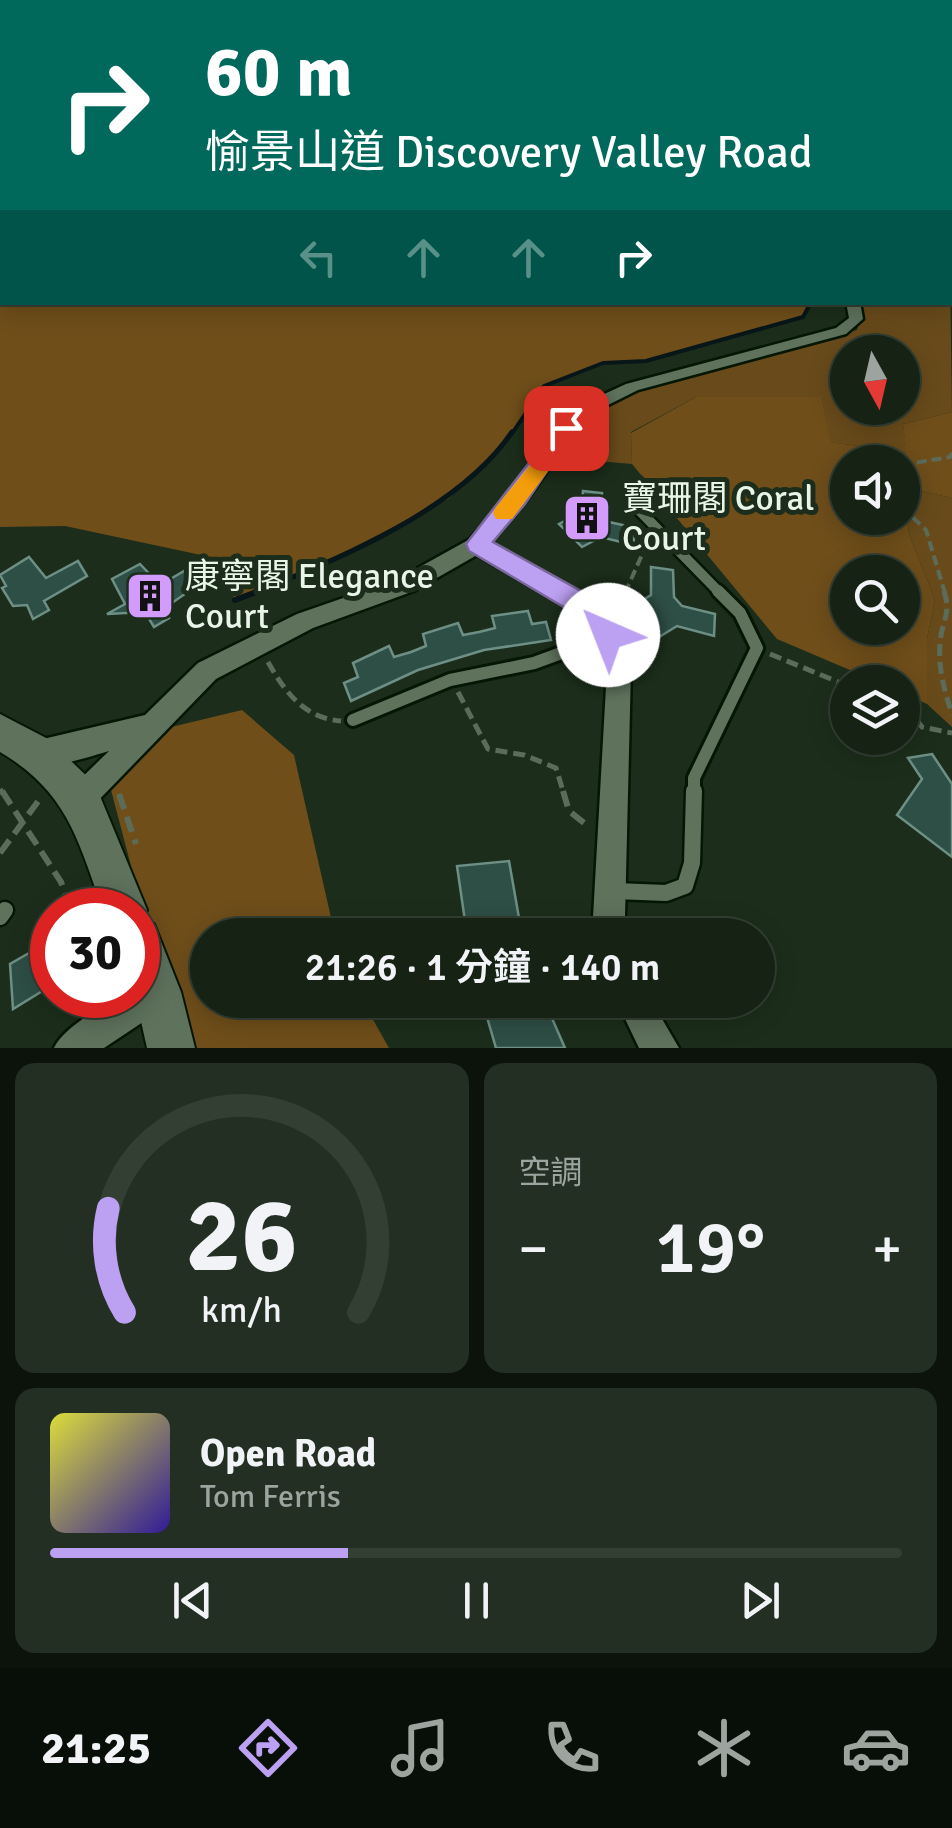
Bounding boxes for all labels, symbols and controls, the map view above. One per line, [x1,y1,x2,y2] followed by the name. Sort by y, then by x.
[205,29,353,115] text: 60 m
[40,40,170,170] icon: right
[205,125,813,180] text: 愉景山道 Discovery Valley Road
[291,230,346,285] icon: left
[396,230,451,285] icon: ahead
[501,230,556,285] icon: ahead
[606,230,661,285] icon: right
[830,335,920,425] north arrow
[830,335,920,755] map controls
[524,386,609,471] pin
[539,401,594,456] icon: arrive
[830,445,920,535] button: sound
[622,477,814,560] place label: 寶珊閣 Coral Court
[561,492,613,544] building icon: 寶珊閣 Coral Court
[185,555,434,638] place label: 康寧閣 Elegance Court
[830,555,920,645] button: search
[124,570,176,622] building icon: 康寧閣 Elegance Court
[556,583,660,687] position arrow
[830,665,920,755] button: layers
[30,888,160,1018] speed limit sign: 30
[305,944,660,991] text: 21:26 · 1 分鐘 · 140 m
[519,1153,583,1192] text: 空調
[186,1172,298,1300] text: 26
[655,1201,765,1294] text: 19°
[519,1215,548,1283] text: −
[872,1215,902,1283] text: +
[201,1288,282,1332] text: km/h
[200,1430,376,1477] text: Open Road
[200,1477,341,1516] text: Tom Ferris
[165,1573,220,1628] icon: previous
[449,1573,504,1628] icon: pause
[733,1573,788,1628] icon: next
[233,1713,303,1783] icon: directions
[385,1713,455,1783] icon: music
[537,1713,607,1783] icon: phone
[689,1713,759,1783] icon: climate
[841,1713,911,1783] icon: car
[41,1721,151,1776] text: 21:25

